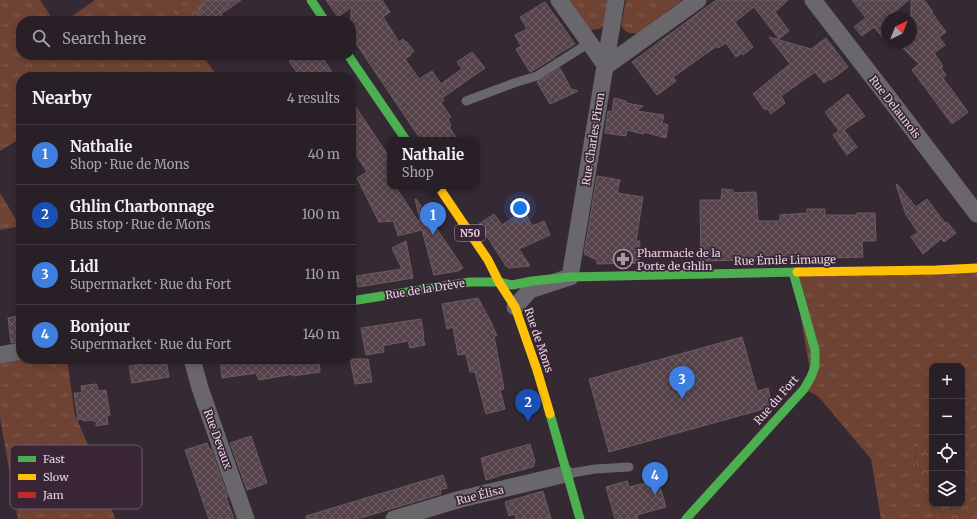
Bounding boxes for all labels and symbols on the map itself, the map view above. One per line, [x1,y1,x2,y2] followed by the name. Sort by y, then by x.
[881,12,917,48] north arrow
[866,73,924,141] street label: Rue Delaunois
[579,91,607,186] street label: Rue Charles Piron
[510,198,530,218] your location
[420,202,446,235] pin: 1
[455,225,485,241] road number: N50
[637,246,721,273] place label: Pharmacie de la Porte de Ghlin
[612,248,634,270] pharmacy icon: Pharmacie de la Porte de Ghlin
[734,252,836,268] street label: Rue Émile Limauge
[384,276,466,302] street label: Rue de la Drève
[521,306,557,374] street label: Rue de Mons
[669,366,695,399] pin: 3
[751,372,802,428] street label: Rue du Fort
[515,389,541,422] pin: 2
[201,407,235,471] street label: Rue Devaux
[10,445,142,509] legend
[43,452,66,466] text: Fast
[642,462,668,495] pin: 4
[43,470,69,484] text: Slow
[455,482,505,508] street label: Rue Élisa
[42,488,64,502] text: Jam

